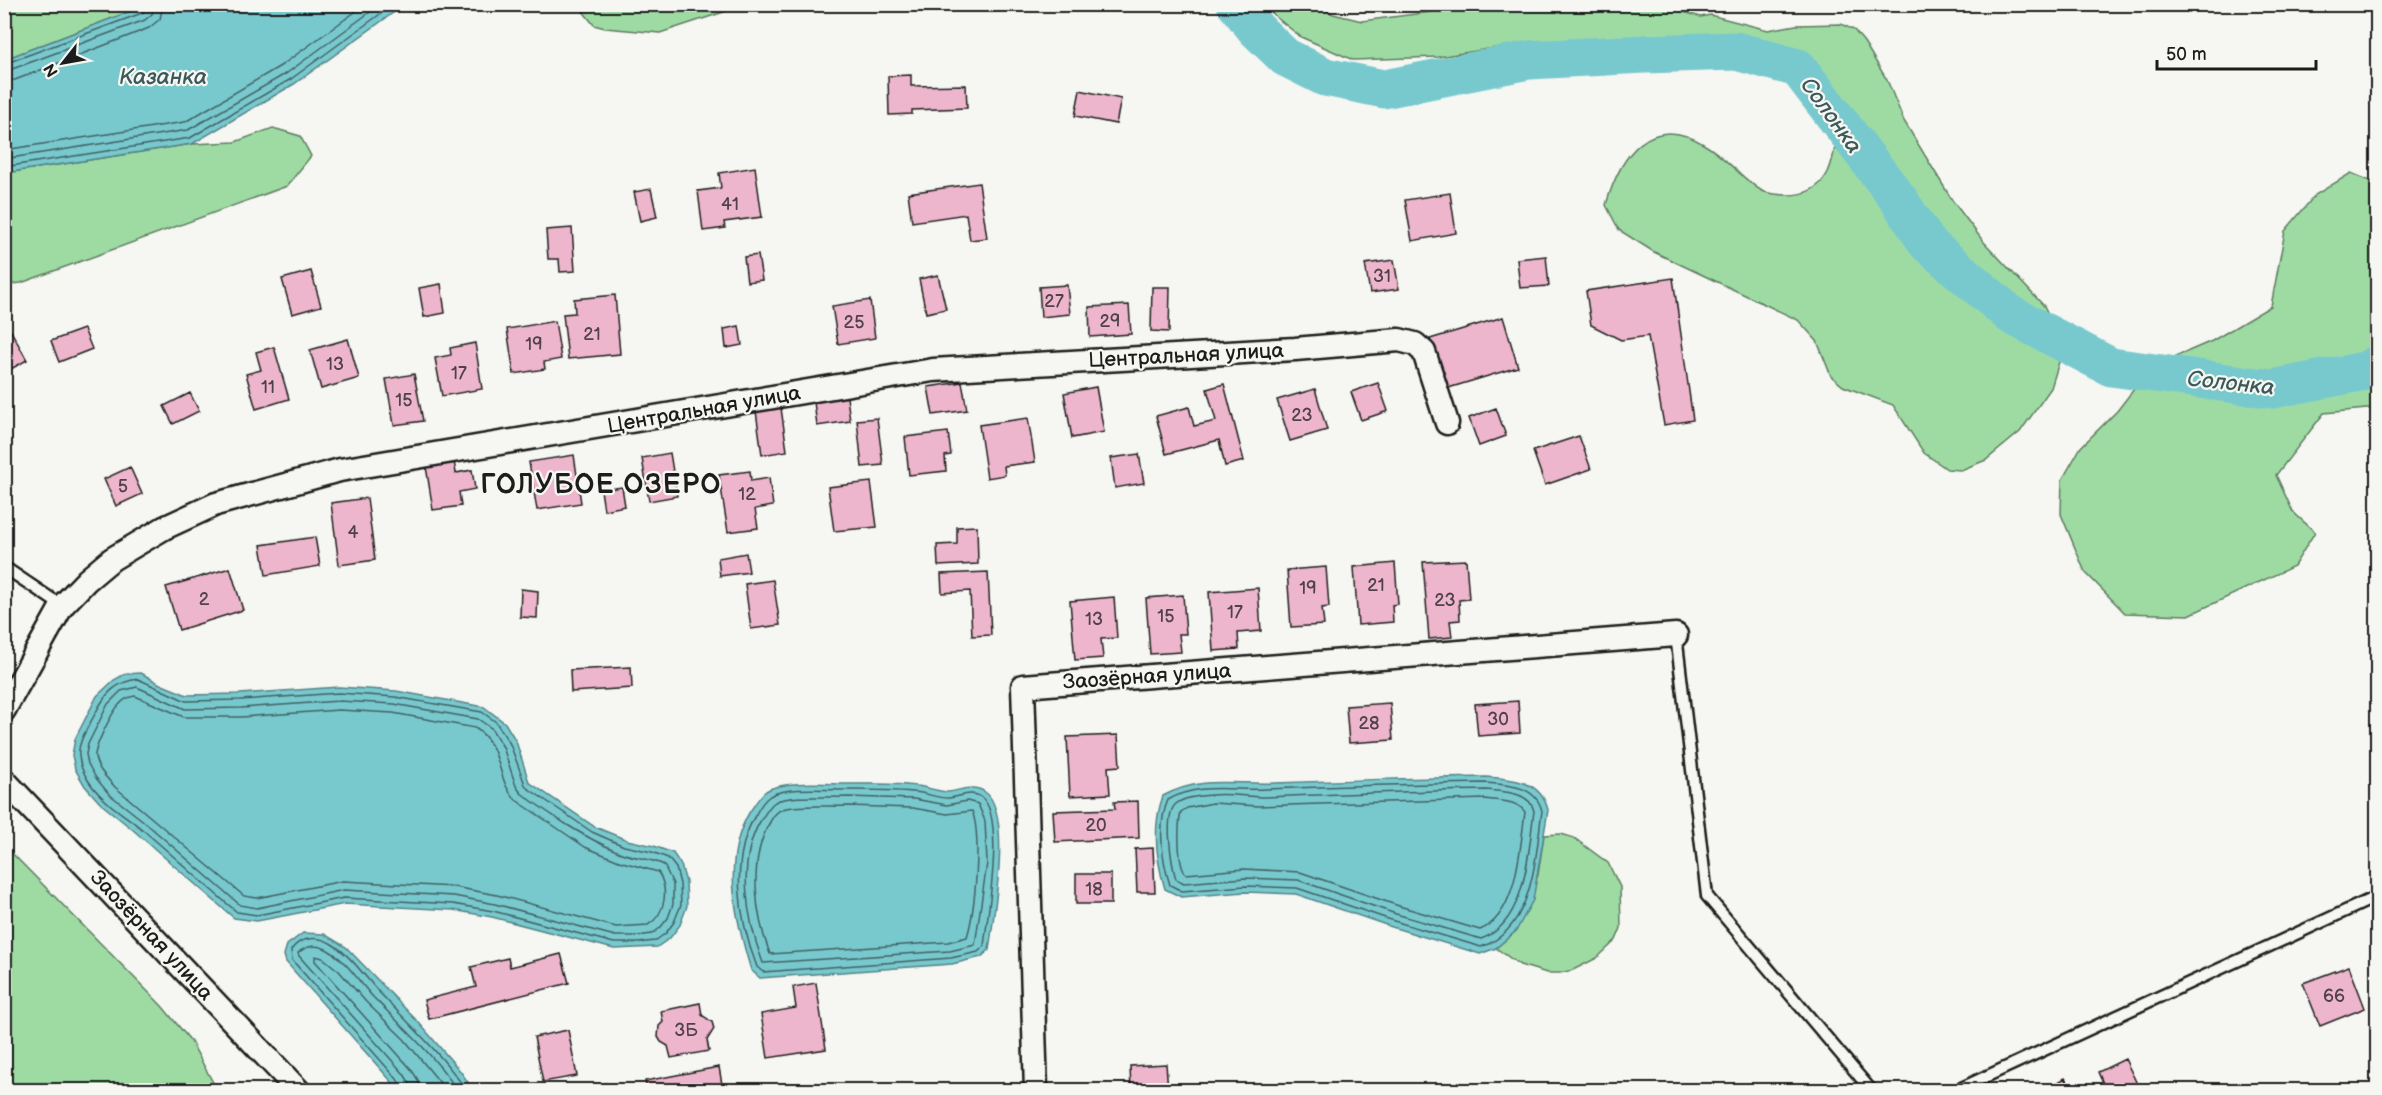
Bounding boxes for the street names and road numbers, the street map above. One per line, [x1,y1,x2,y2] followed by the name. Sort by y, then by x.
[1088,338,1285,373] street label: Центральная улица
[606,380,803,439] street label: Центральная улица
[1062,658,1233,695] street label: Заозёрная улица
[85,865,219,1006] street label: Заозёрная улица

